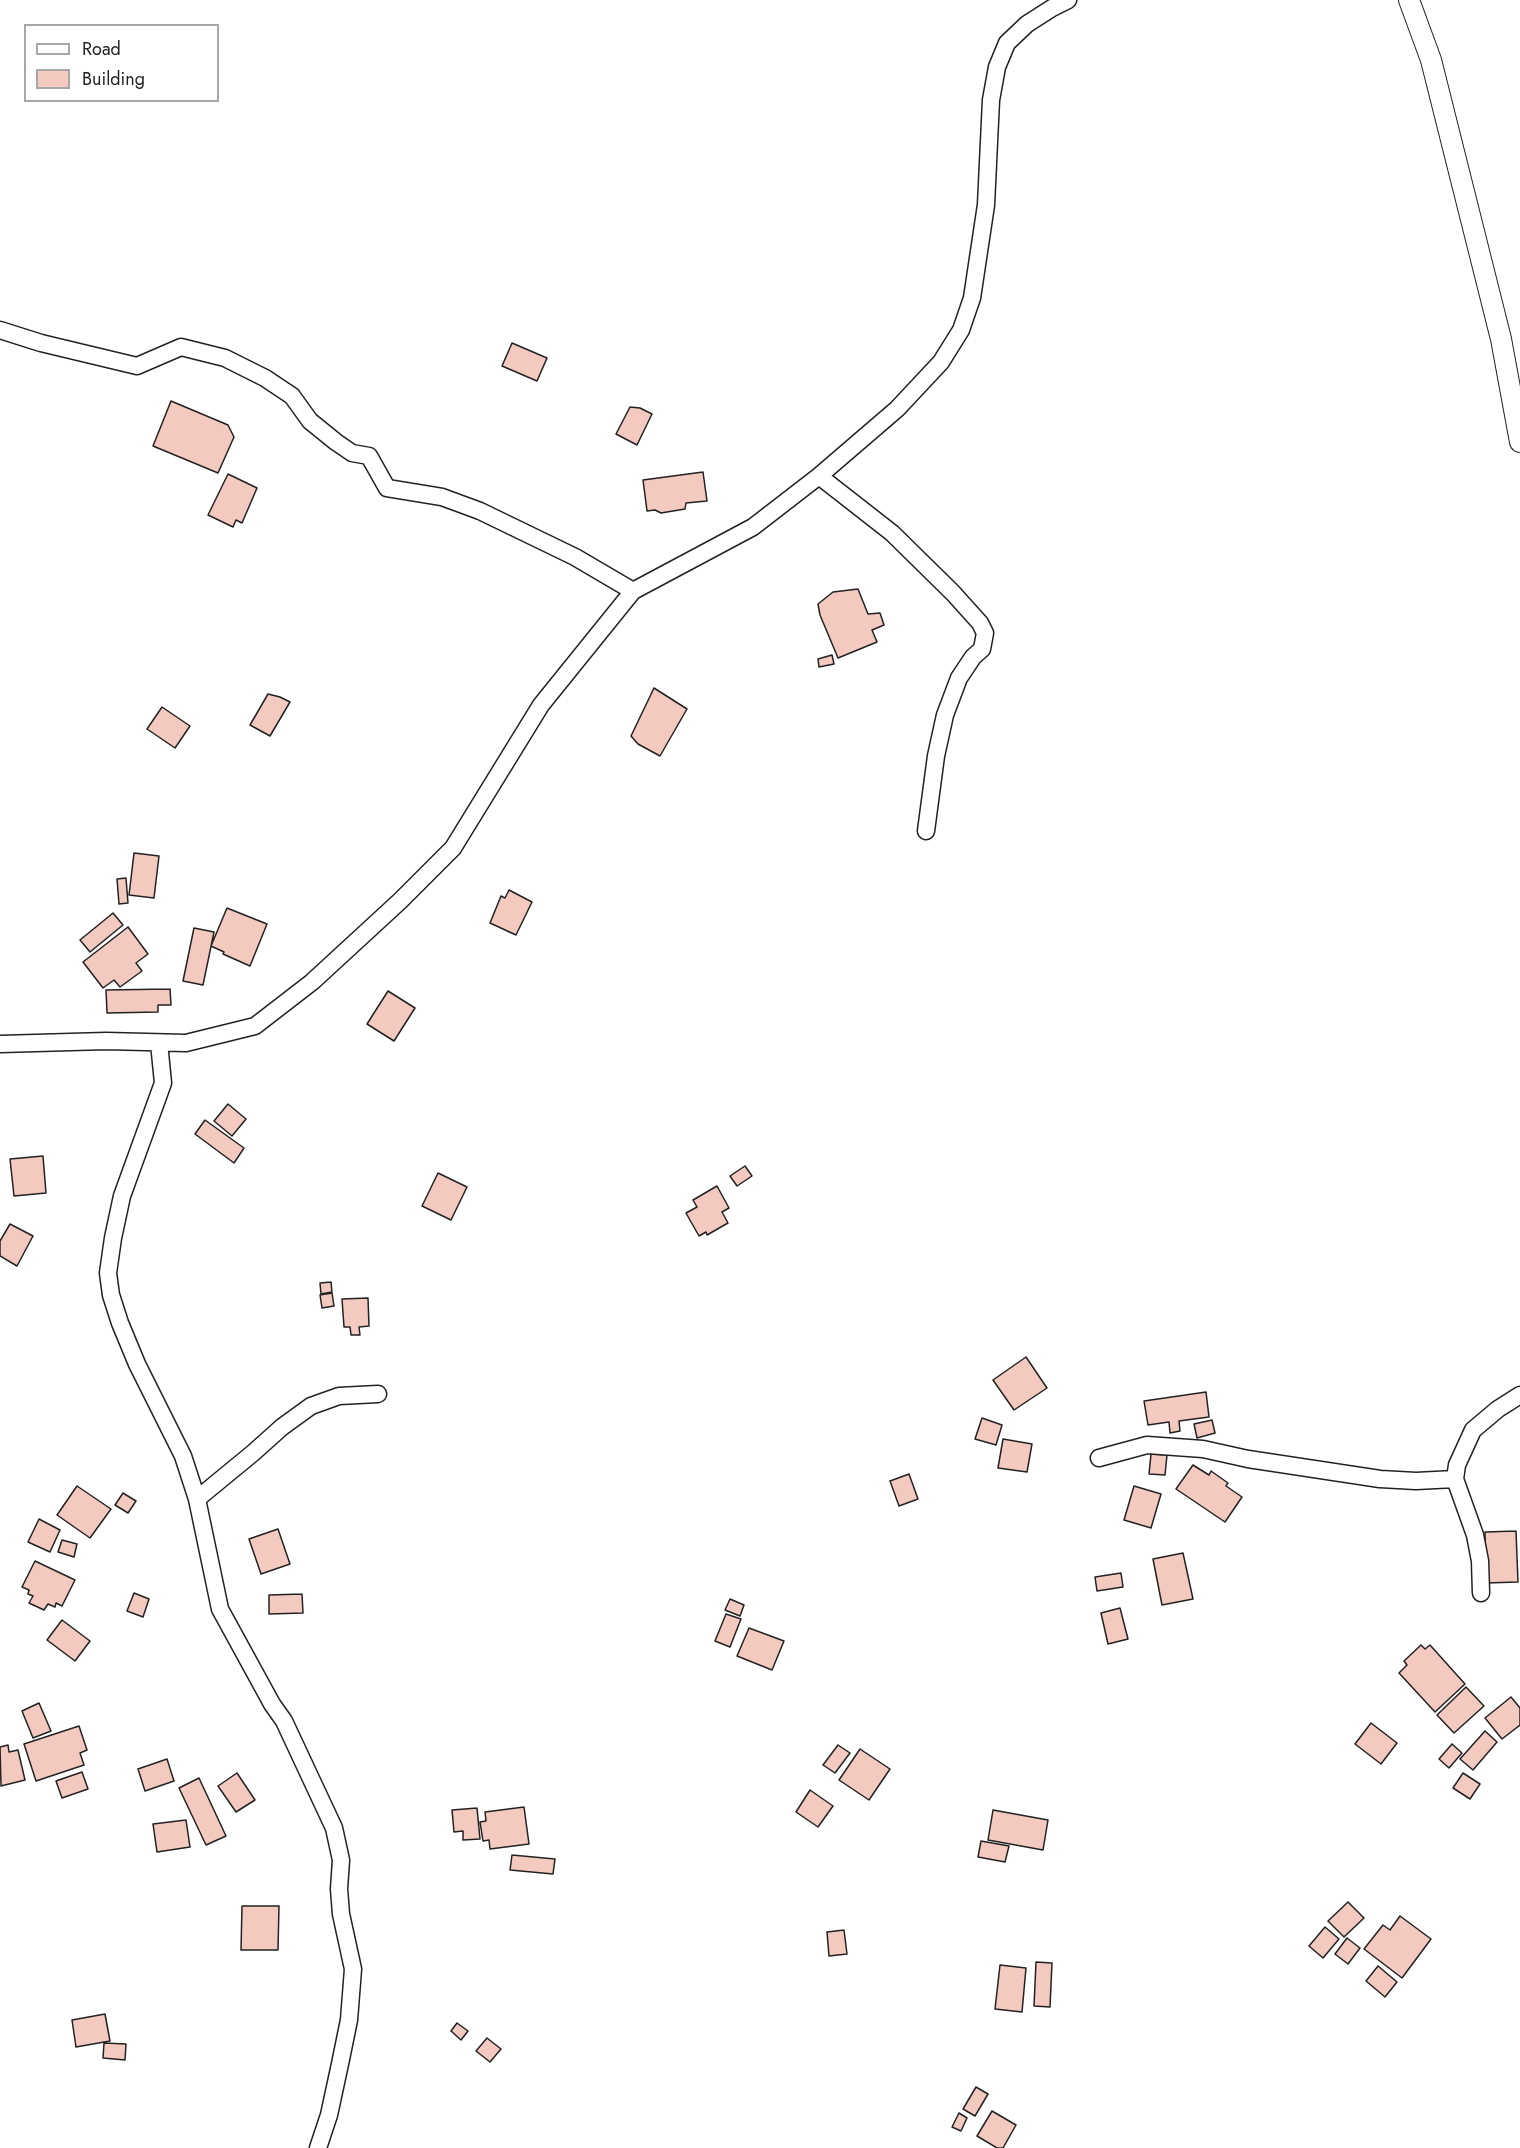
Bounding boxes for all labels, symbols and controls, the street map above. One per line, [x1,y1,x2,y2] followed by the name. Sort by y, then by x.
[24,24,219,102] legend
[82,36,121,62] text: Road
[82,66,145,92] text: Building

